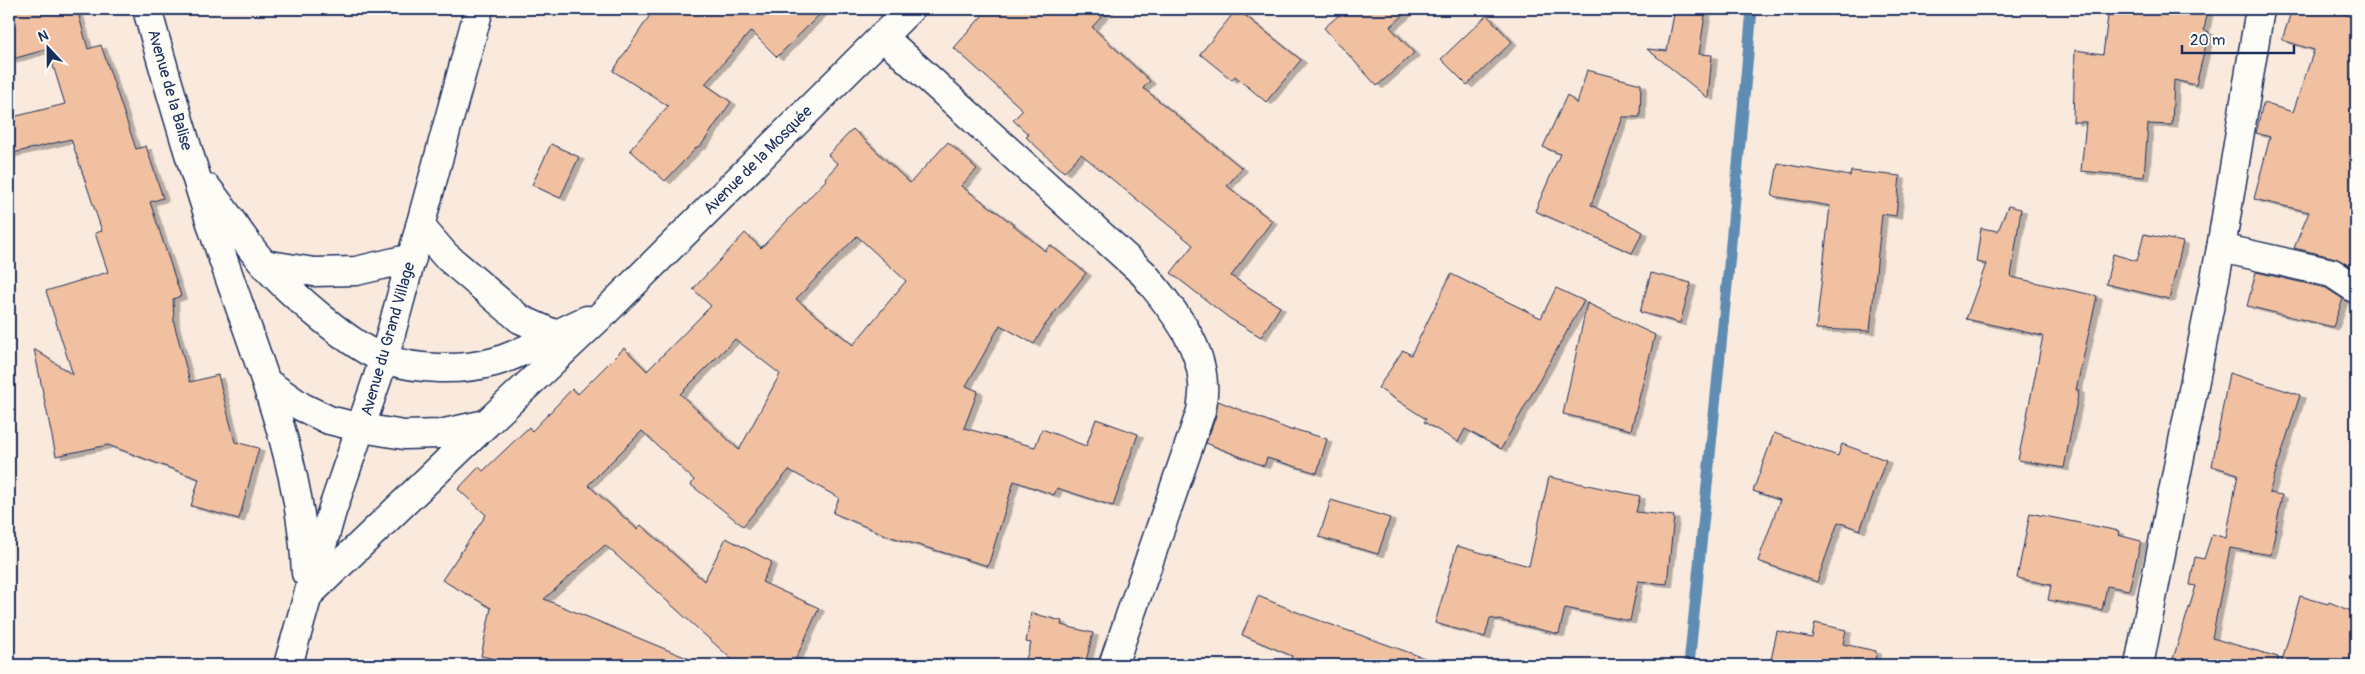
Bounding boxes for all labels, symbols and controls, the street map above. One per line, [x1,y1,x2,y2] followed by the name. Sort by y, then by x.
[22,22,72,72] north arrow
[2182,22,2295,54] scale bar
[36,27,51,46] text: N
[143,27,197,153] street label: Avenue de la Balise
[2190,31,2225,50] text: 20 m
[699,101,817,219] street label: Avenue de la Mosquée
[356,260,420,418] street label: Avenue du Grand Village

